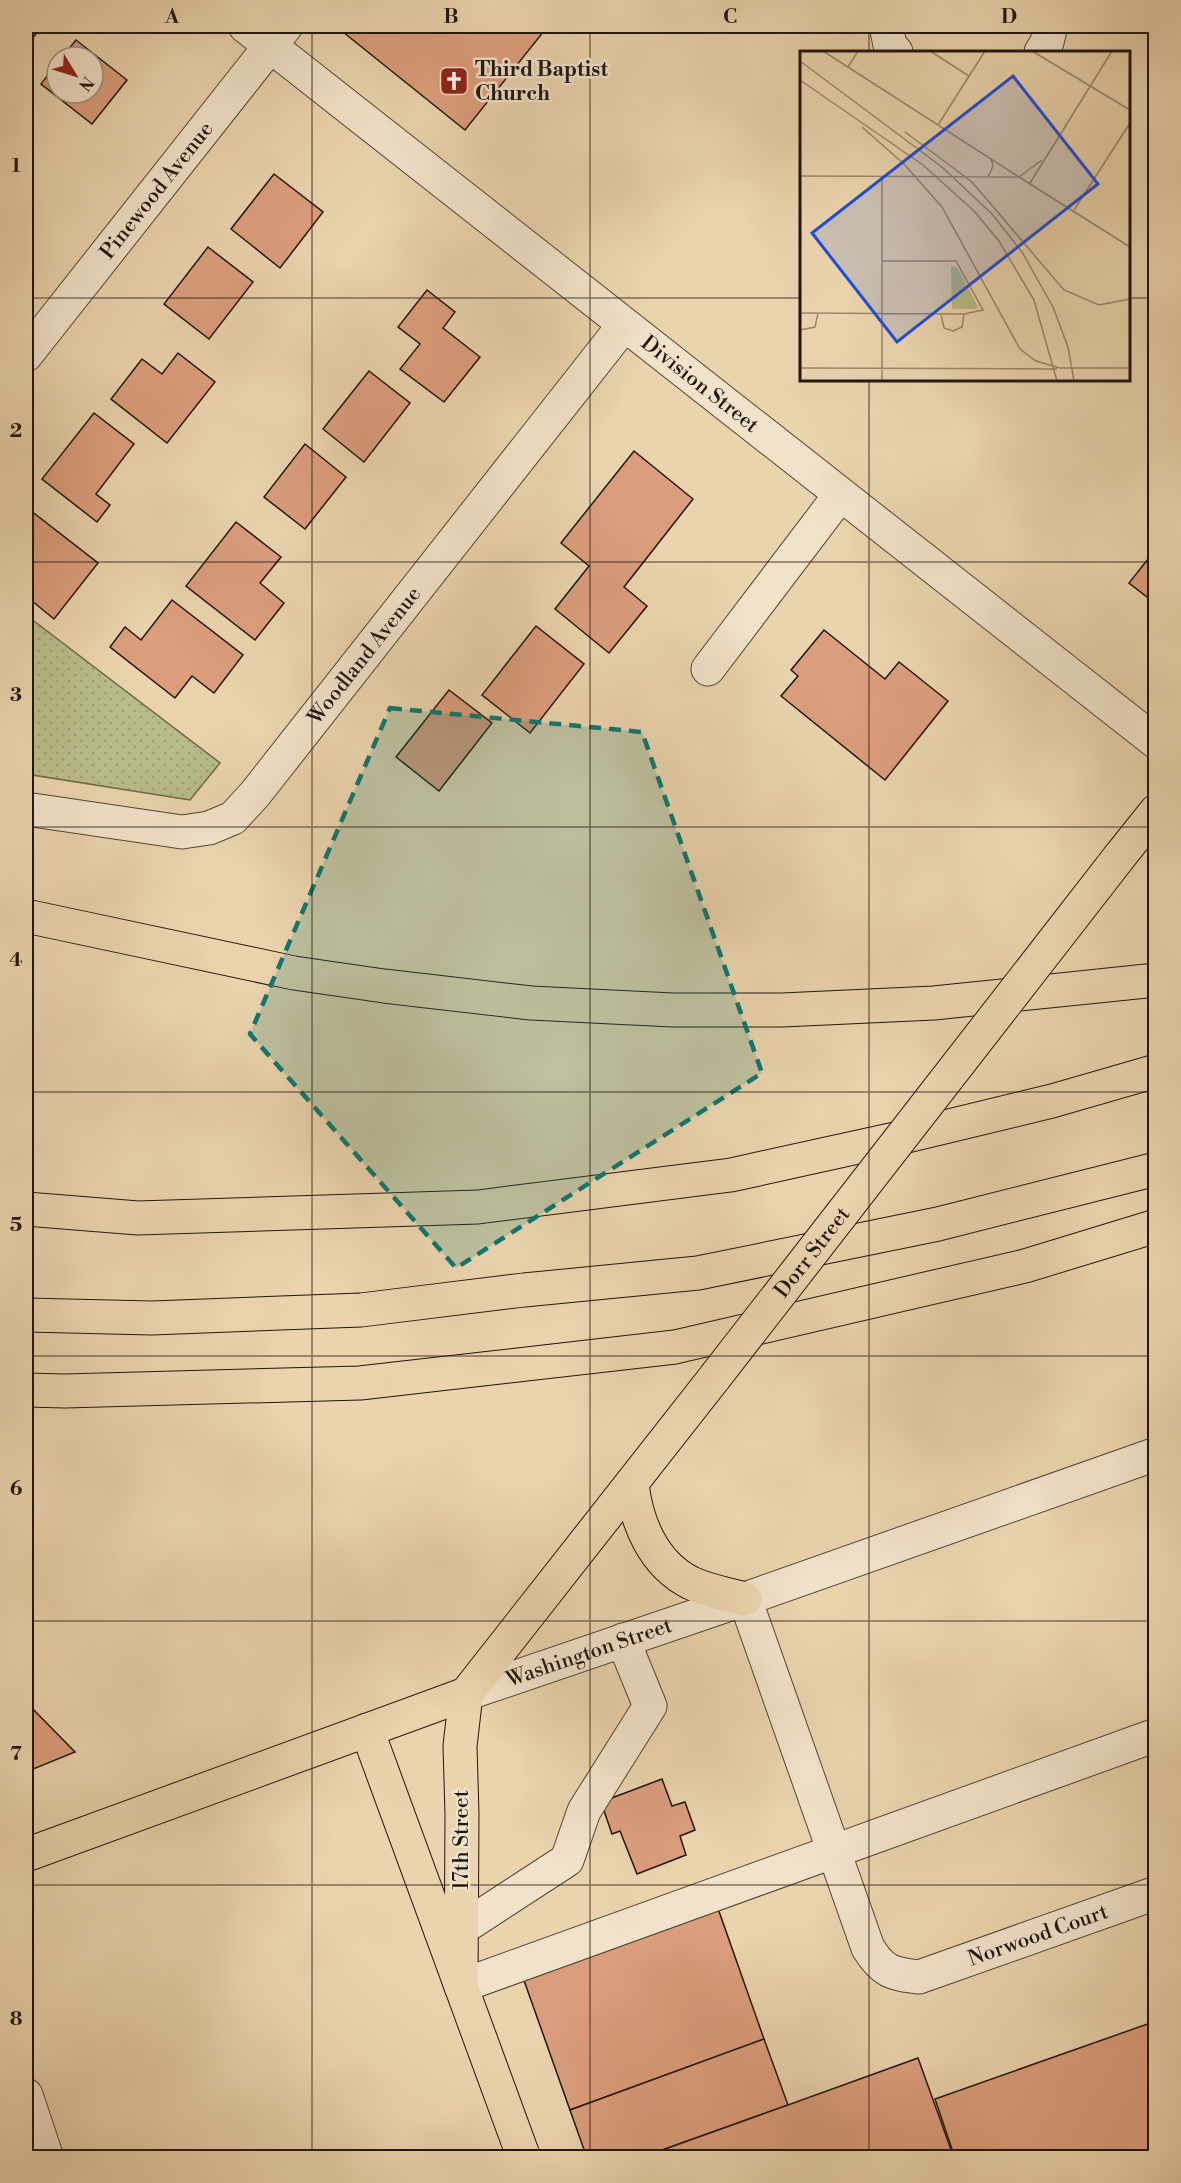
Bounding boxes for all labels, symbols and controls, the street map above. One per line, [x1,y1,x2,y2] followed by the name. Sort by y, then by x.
[164,5,180,30] text: A
[443,5,459,30] text: B
[723,5,737,30] text: C
[1001,5,1017,30] text: D
[45,45,105,105] north arrow
[800,51,1130,381] inset map
[475,57,608,107] place label: Third Baptist Church
[438,65,470,97] church icon: Third Baptist Church
[74,72,98,95] text: N
[95,117,219,265] street label: Pinewood Avenue
[11,154,21,179] text: 1
[636,330,764,439] street label: Division Street
[10,419,22,444] text: 2
[302,582,427,731] street label: Woodland Avenue
[10,683,22,708] text: 3
[9,948,23,973] text: 4
[769,1202,857,1304] street label: Dorr Street
[10,1213,22,1238] text: 5
[10,1477,23,1502] text: 6
[502,1613,676,1694] street label: Washington Street
[10,1742,22,1767] text: 7
[449,1789,475,1890] street label: 17th Street
[965,1899,1112,1973] street label: Norwood Court
[10,2007,23,2032] text: 8

